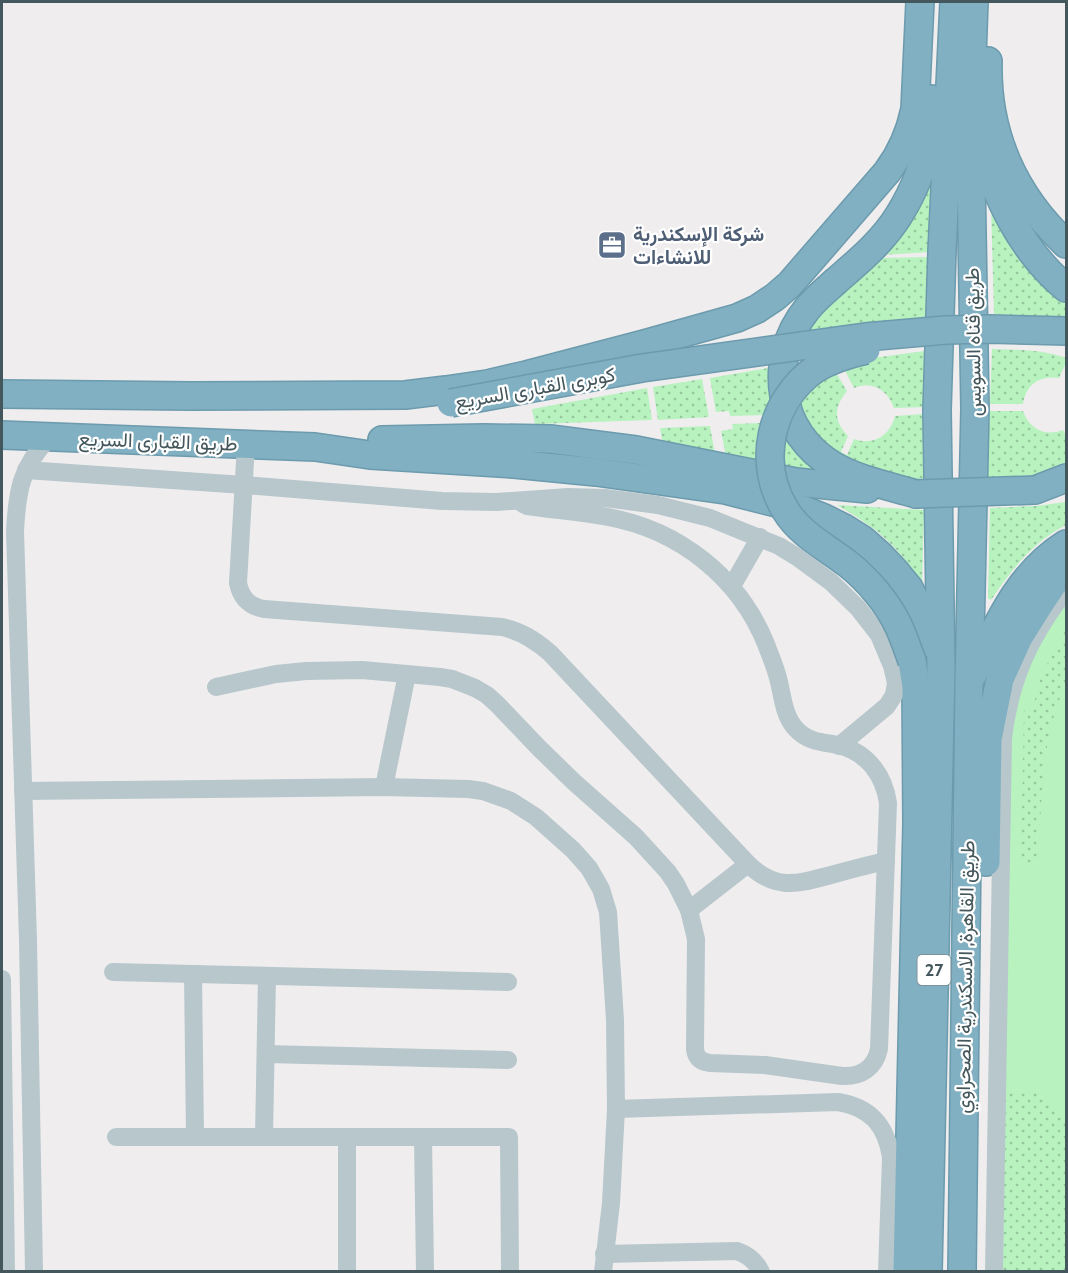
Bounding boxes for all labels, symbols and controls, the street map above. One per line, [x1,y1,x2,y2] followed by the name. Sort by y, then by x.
[633,222,764,269] place label: شركة الإسكندرية للانشاءات
[596,229,628,261] office icon: شركة الإسكندرية للانشاءات
[960,267,987,417] street label: طريق قناه السويس
[453,362,617,416] street label: كوبرى القبارى السريع
[78,426,238,458] street label: طريق القبارى السريع
[951,840,984,1114] street label: طريق القاهرة, الاسكندرية الصحراوي
[918,955,950,985] road number: 27

